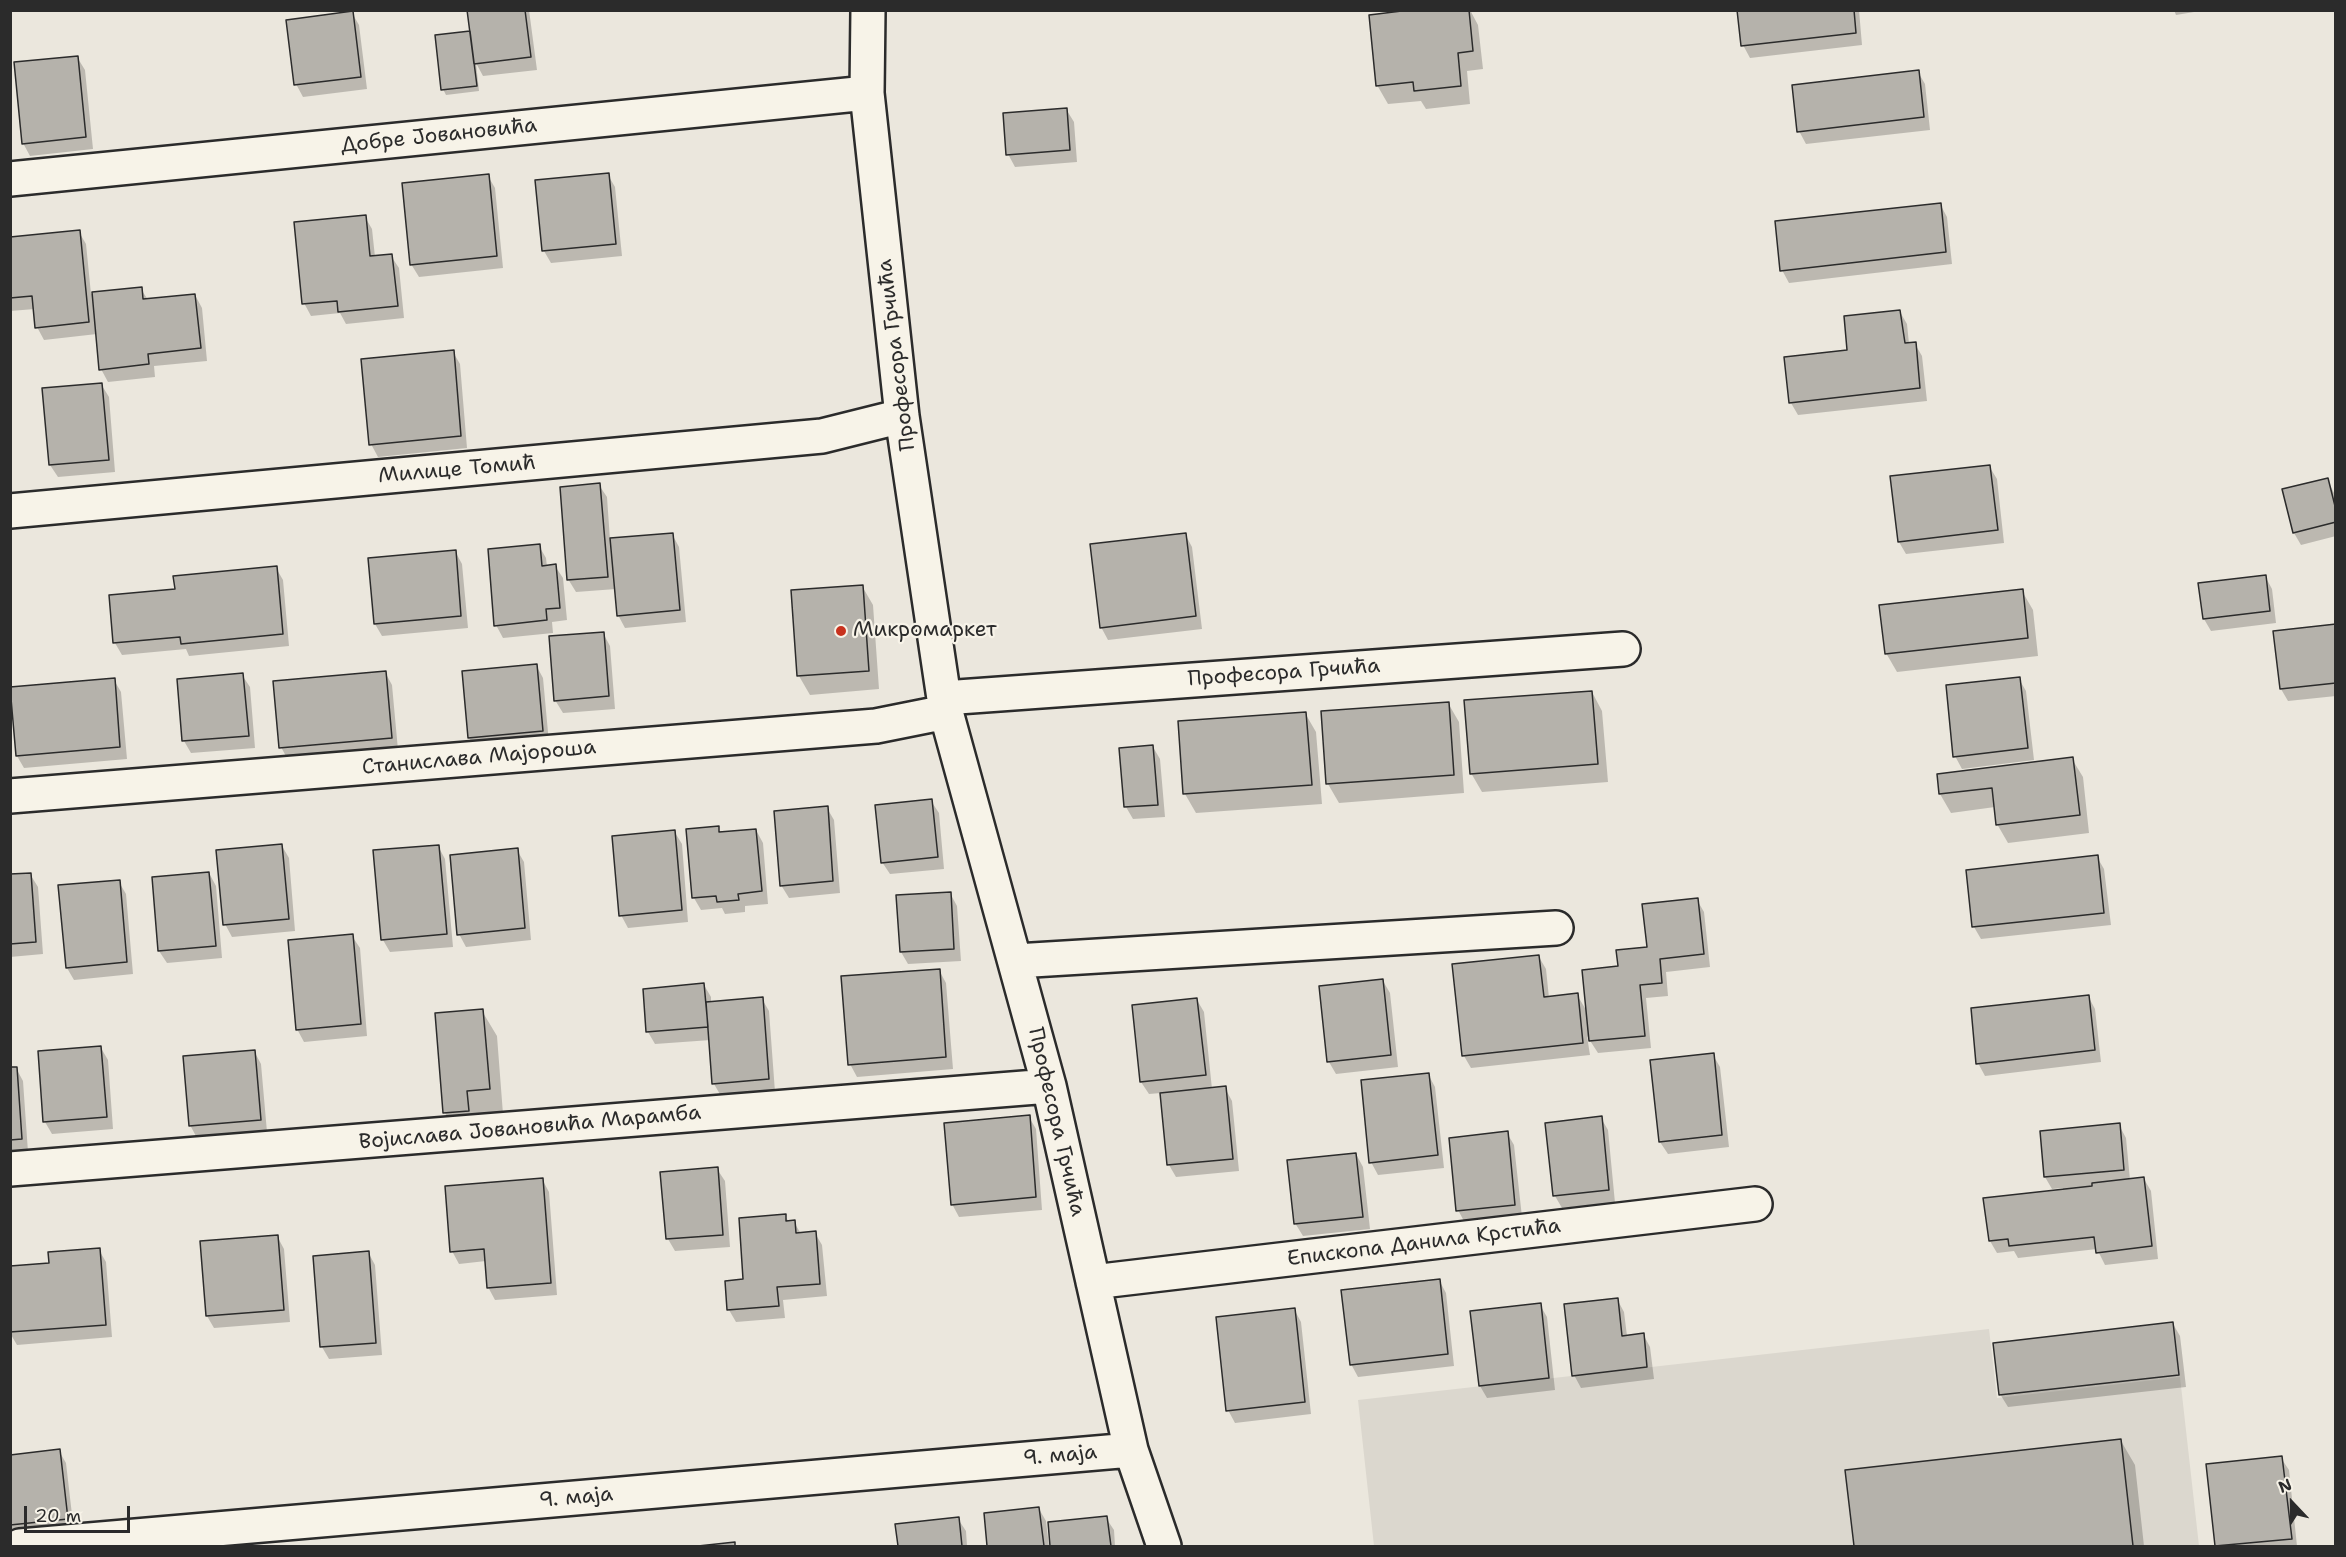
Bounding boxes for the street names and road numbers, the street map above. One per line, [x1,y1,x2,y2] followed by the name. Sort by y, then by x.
[340,113,538,159] street label: Добре Јовановића
[873,258,921,452] street label: Професора Грчића
[377,451,537,489] street label: Милице Томић
[1187,654,1381,692] street label: Професора Грчића
[361,735,597,781] street label: Станислава Мајороша
[1022,1025,1090,1219] street label: Професора Грчића
[358,1100,702,1156] street label: Војислава Јовановића Марамба
[1286,1214,1562,1272] street label: Епископа Данила Крстића
[1022,1440,1098,1472] street label: 9. маја
[538,1482,614,1514] street label: 9. маја

